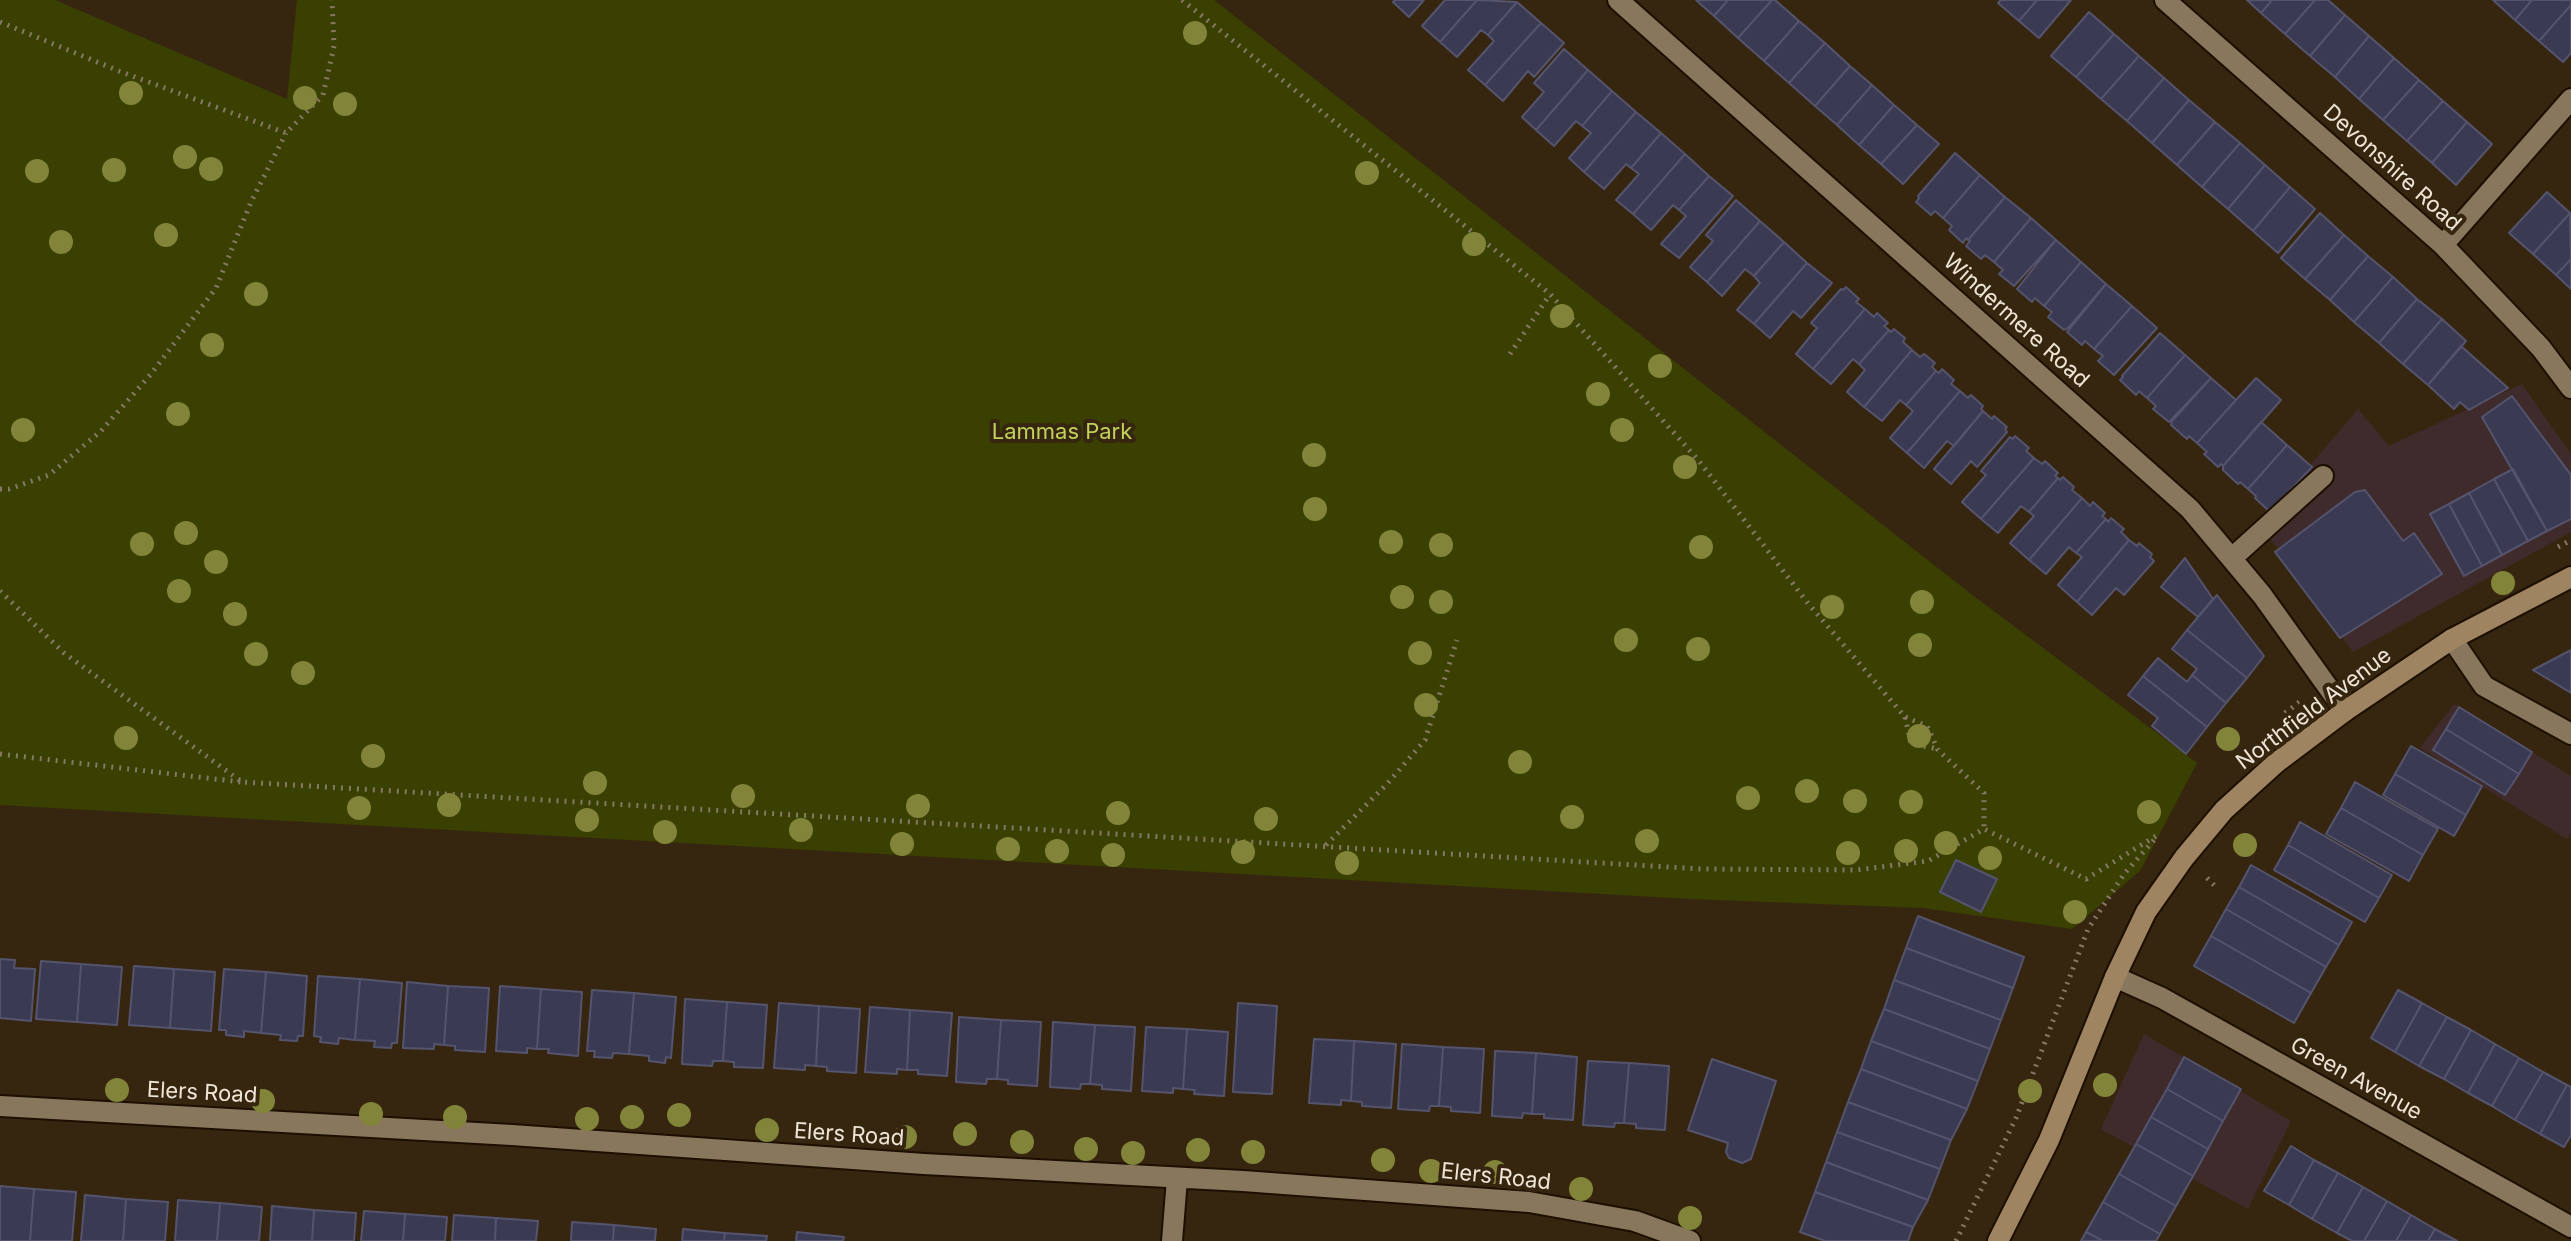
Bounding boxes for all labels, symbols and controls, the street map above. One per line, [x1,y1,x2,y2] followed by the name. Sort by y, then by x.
[2318,99,2466,237] street label: Devonshire Road
[1938,249,2094,393] street label: Windermere Road
[992,419,1132,445] park label: Lammas Park
[2231,642,2397,776] street label: Northfield Avenue
[2286,1032,2426,1126] street label: Green Avenue
[146,1077,258,1109] street label: Elers Road
[793,1118,905,1152] street label: Elers Road
[1440,1158,1552,1196] street label: Elers Road

